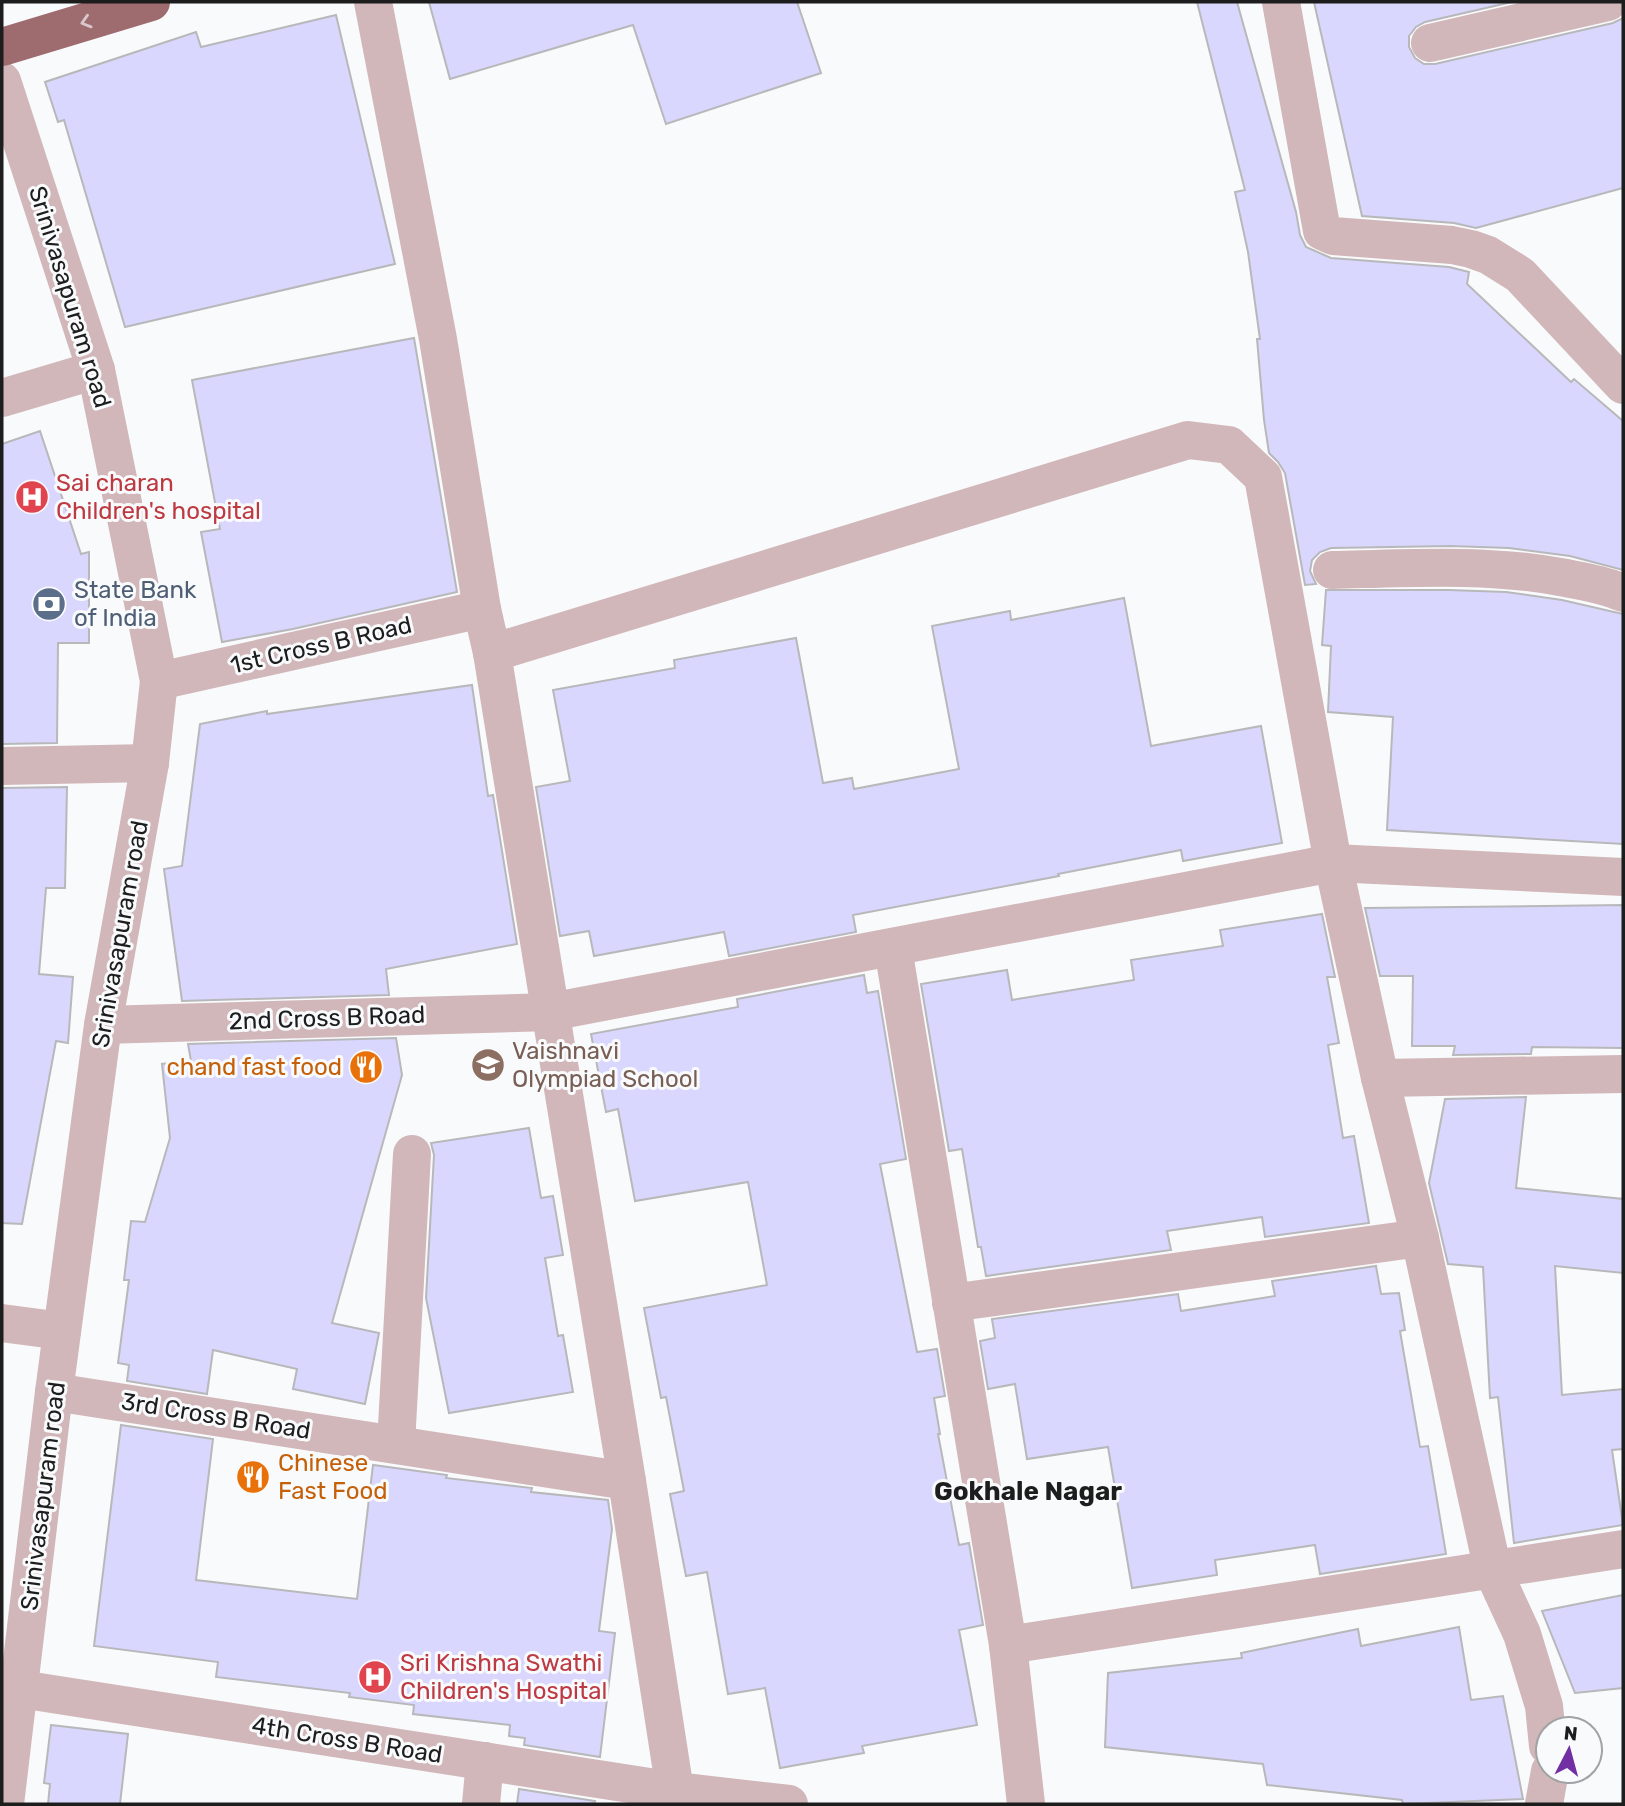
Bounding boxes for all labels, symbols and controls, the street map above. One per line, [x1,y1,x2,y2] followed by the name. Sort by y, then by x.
[80,13,92,28] one-way arrow
[23,183,117,411] street label: Srinivasapuram road
[56,469,261,525] place label: Sai charan Children's hospital
[13,478,51,516] hospital icon: Sai charan Children's hospital
[74,576,197,632] place label: State Bank of India
[30,585,68,623] bank icon: State Bank of India
[227,610,415,680] street label: 1st Cross B Road
[86,818,154,1050] street label: Srinivasapuram road
[228,1001,426,1035] street label: 2nd Cross B Road
[512,1037,698,1093] place label: Vaishnavi Olympiad School
[469,1046,507,1084] school or university icon: Vaishnavi Olympiad School
[347,1048,385,1086] restaurant icon: chand fast food
[166,1053,342,1081] place label: chand fast food
[15,1380,71,1612] street label: Srinivasapuram road
[119,1387,313,1445] street label: 3rd Cross B Road
[278,1449,388,1505] place label: Chinese Fast Food
[234,1458,272,1496] restaurant icon: Chinese Fast Food
[934,1476,1122,1507] district label: Gokhale Nagar
[400,1649,607,1705] place label: Sri Krishna Swathi Children's Hospital
[356,1658,394,1696] hospital icon: Sri Krishna Swathi Children's Hospital
[250,1711,444,1769] street label: 4th Cross B Road
[1534,1715,1604,1785] north arrow
[1563,1721,1579,1746] text: N

